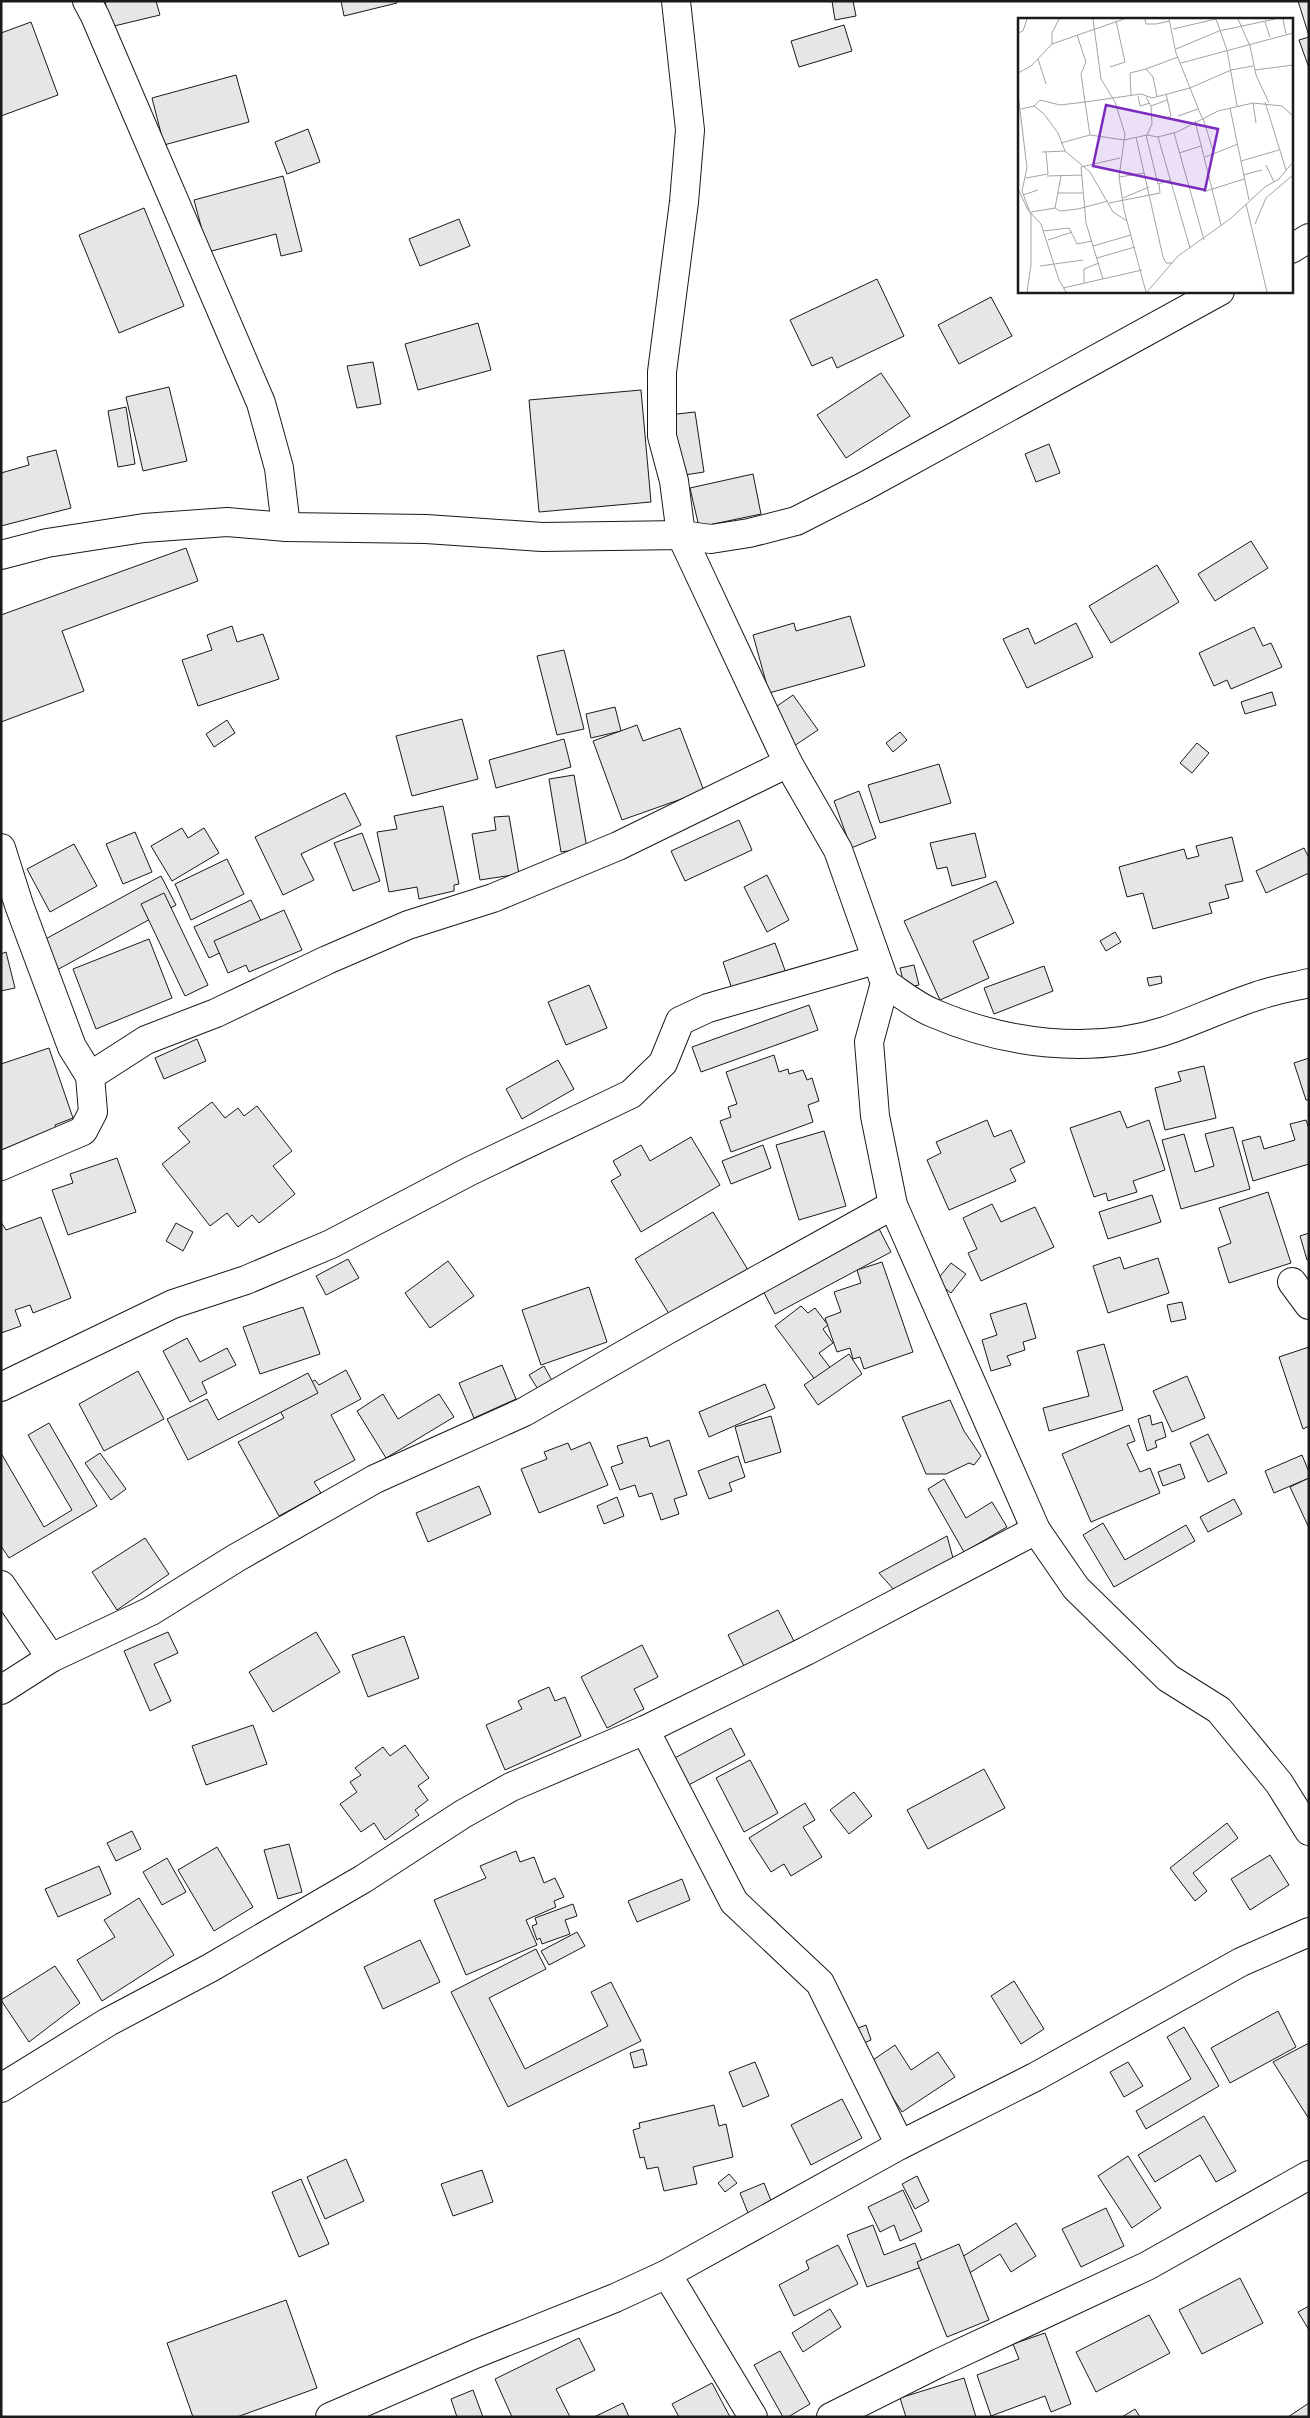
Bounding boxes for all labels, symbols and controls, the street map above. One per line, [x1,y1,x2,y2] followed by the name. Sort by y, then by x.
[1018,18,1292,292] inset map

